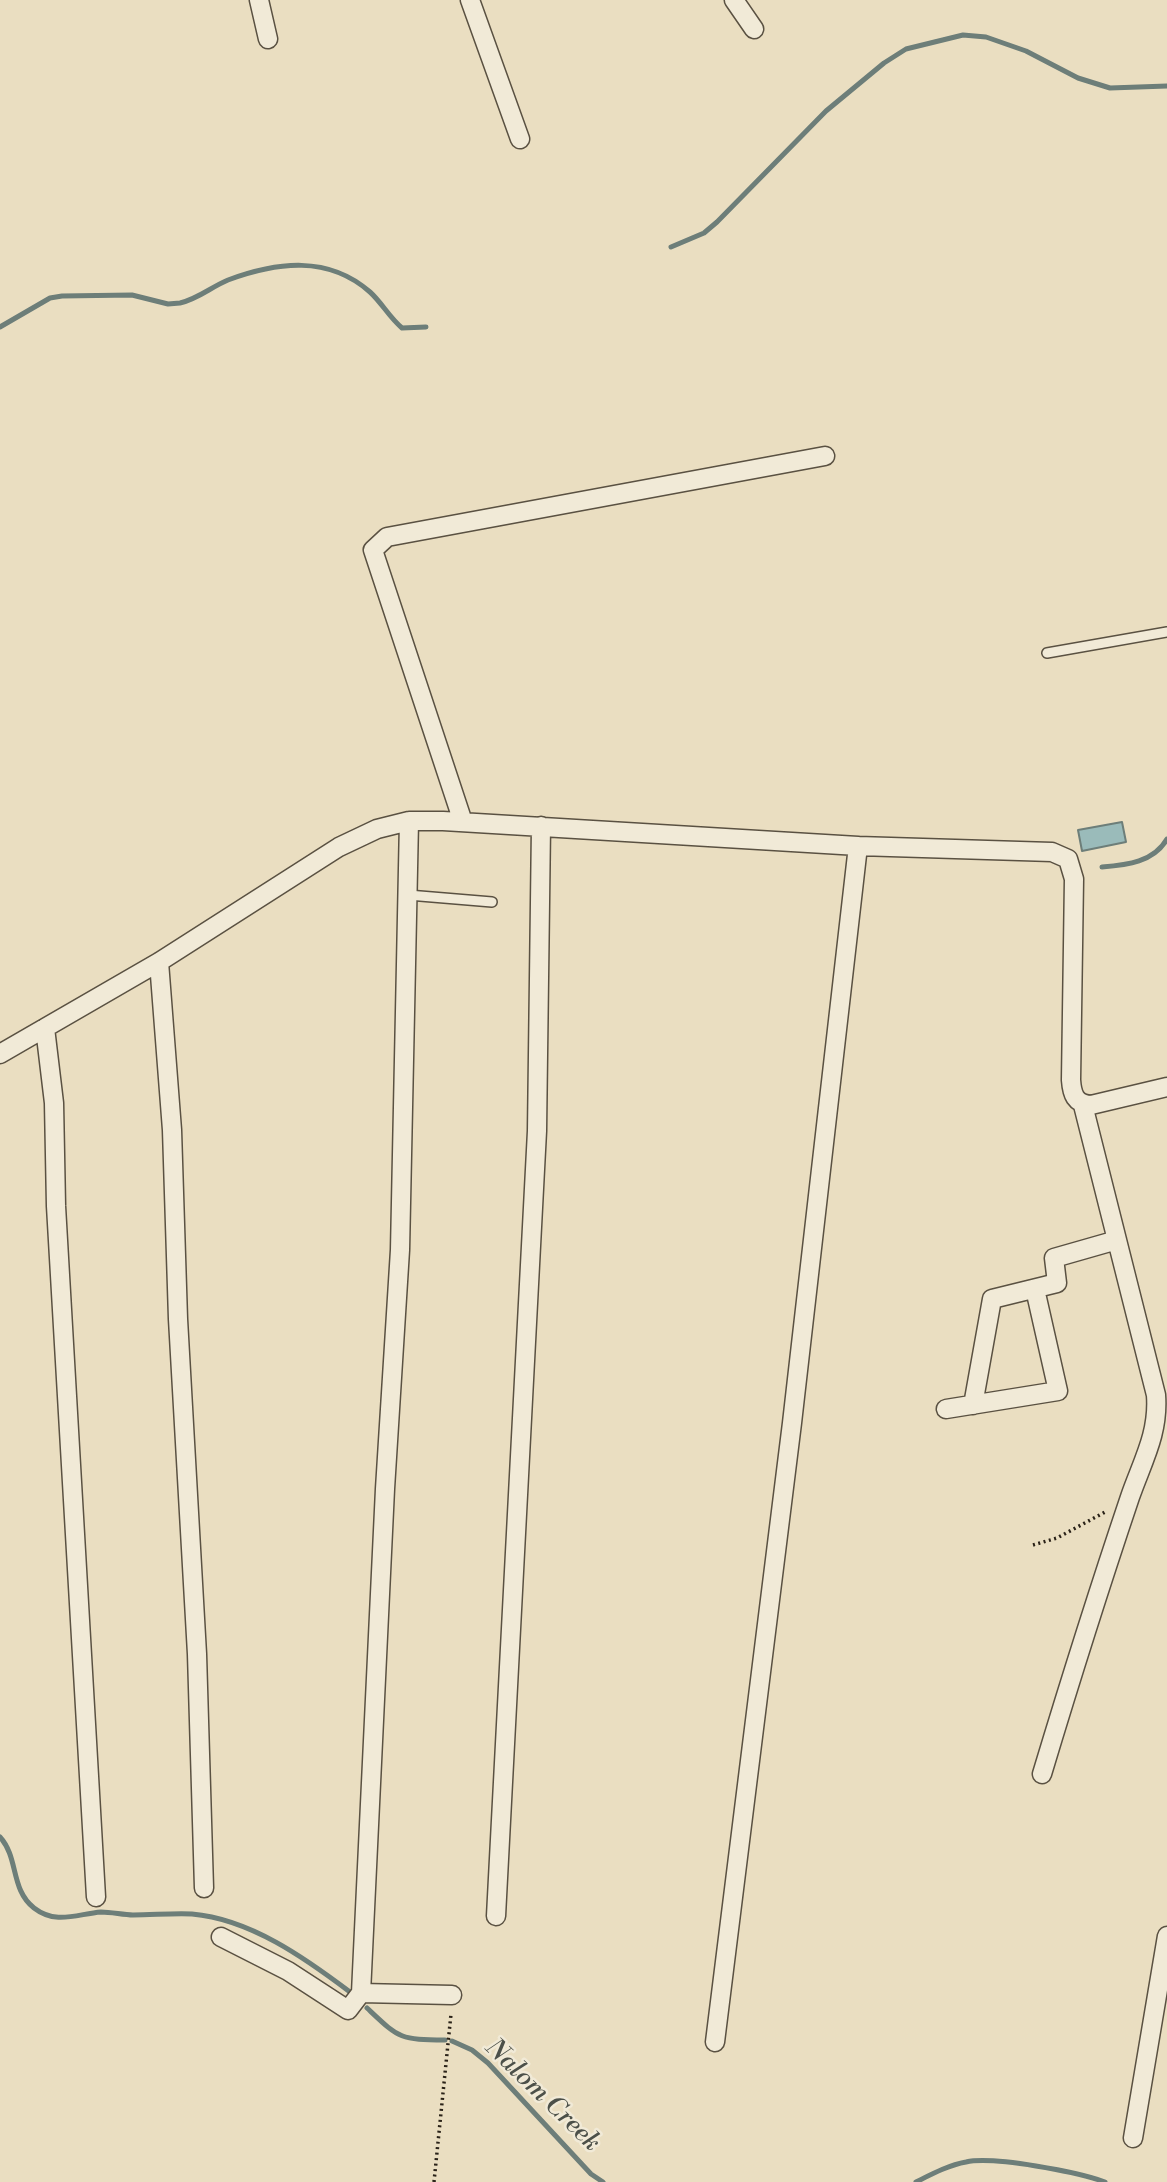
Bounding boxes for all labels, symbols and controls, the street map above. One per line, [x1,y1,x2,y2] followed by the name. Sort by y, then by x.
[478,2033,606,2159] water label: Nalom Creek

